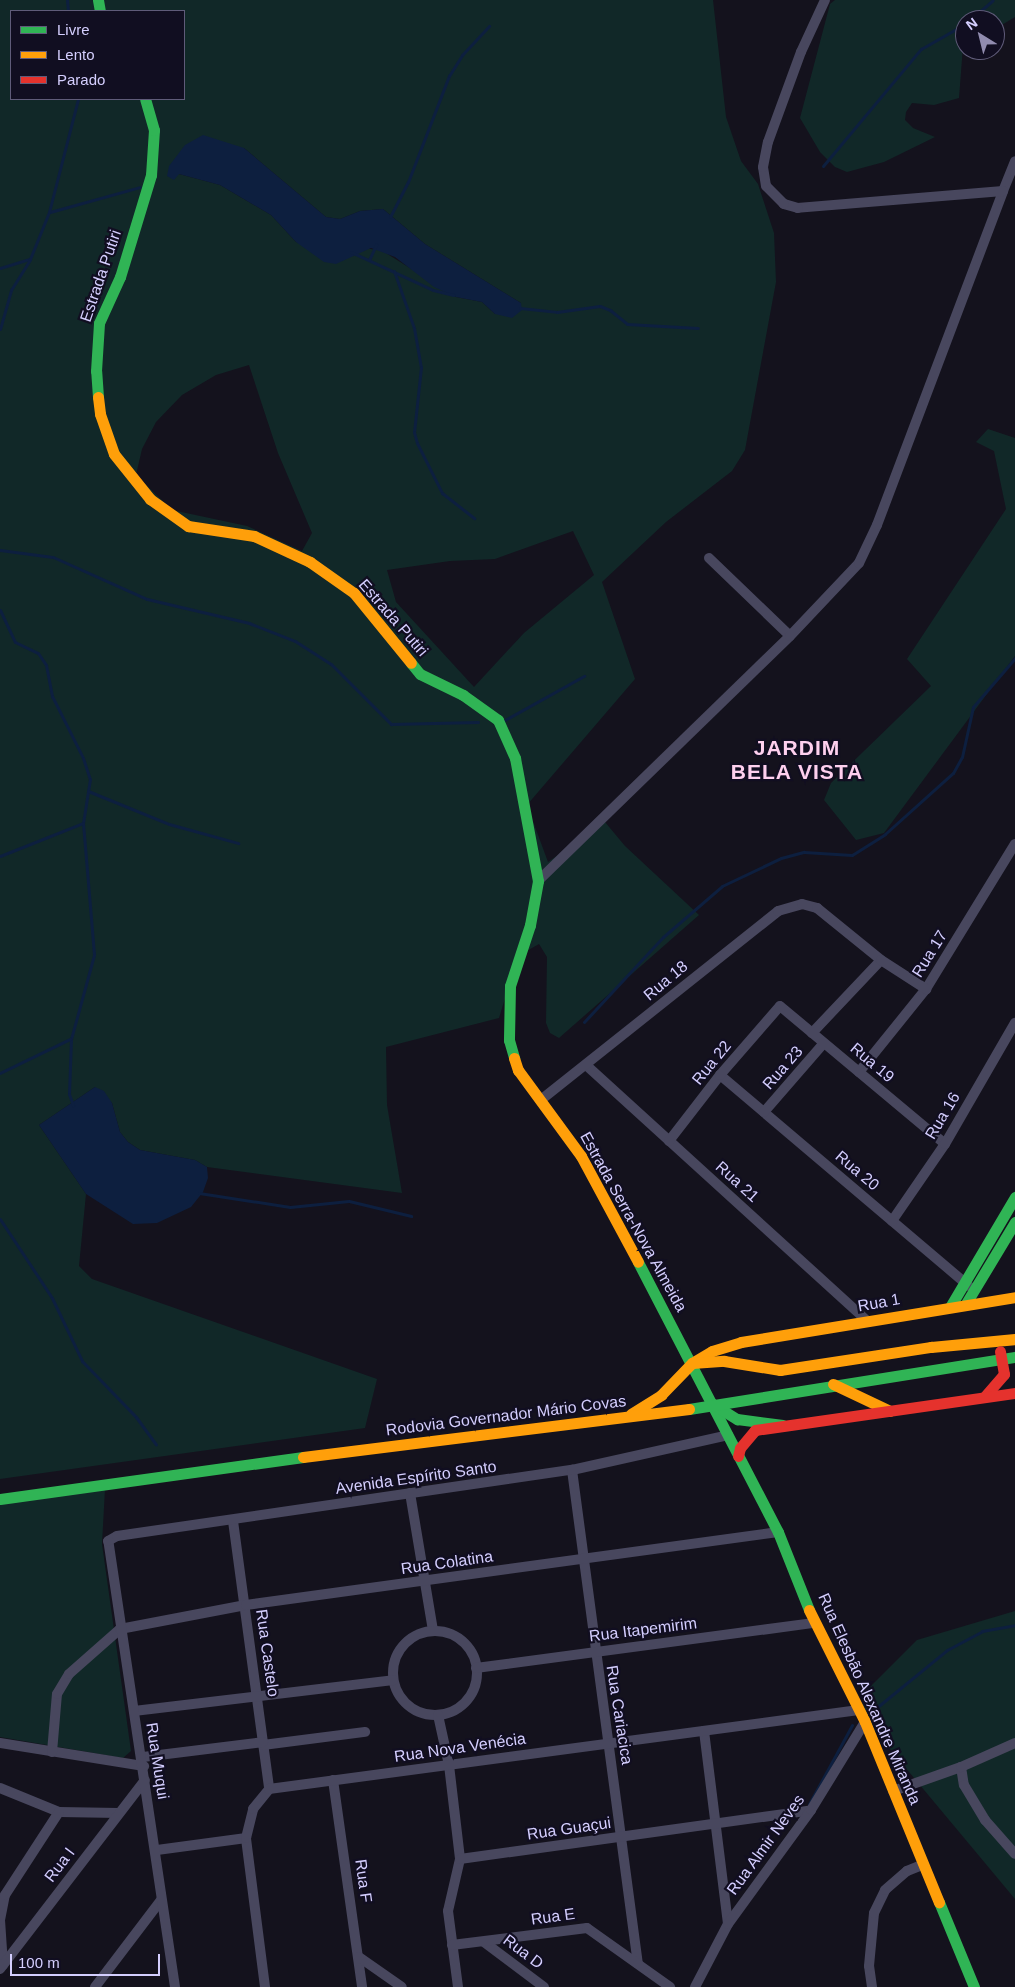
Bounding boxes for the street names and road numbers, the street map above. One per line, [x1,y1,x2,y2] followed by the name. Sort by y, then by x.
[76,227,126,325] street label: Estrada Putiri
[354,575,432,661] street label: Estrada Putiri
[908,927,952,981] street label: Rua 17
[640,957,692,1005] street label: Rua 18
[688,1037,736,1089] street label: Rua 22
[846,1039,898,1087] street label: Rua 19
[759,1042,807,1094] street label: Rua 23
[921,1089,965,1143] street label: Rua 16
[575,1128,691,1316] street label: Estrada Serra-Nova Almeida
[831,1147,883,1195] street label: Rua 20
[711,1158,763,1206] street label: Rua 21
[856,1290,902,1316] street label: Rua 1
[385,1392,627,1440] street label: Rodovia Governador Mário Covas
[334,1457,498,1499] street label: Avenida Espírito Santo
[400,1547,494,1579] street label: Rua Colatina
[813,1590,925,1808] street label: Rua Elesbão Alexandre Miranda
[251,1608,283,1698] street label: Rua Castelo
[588,1614,698,1646] street label: Rua Itapemirim
[602,1664,636,1766] street label: Rua Cariacica
[141,1721,173,1801] street label: Rua Muqui
[393,1729,527,1767] street label: Rua Nova Venécia
[723,1791,809,1899] street label: Rua Almir Neves
[526,1814,612,1844] street label: Rua Guaçui
[41,1844,79,1886] street label: Rua I
[350,1858,376,1904] street label: Rua F
[530,1904,576,1930] street label: Rua E
[499,1931,547,1973] street label: Rua D

